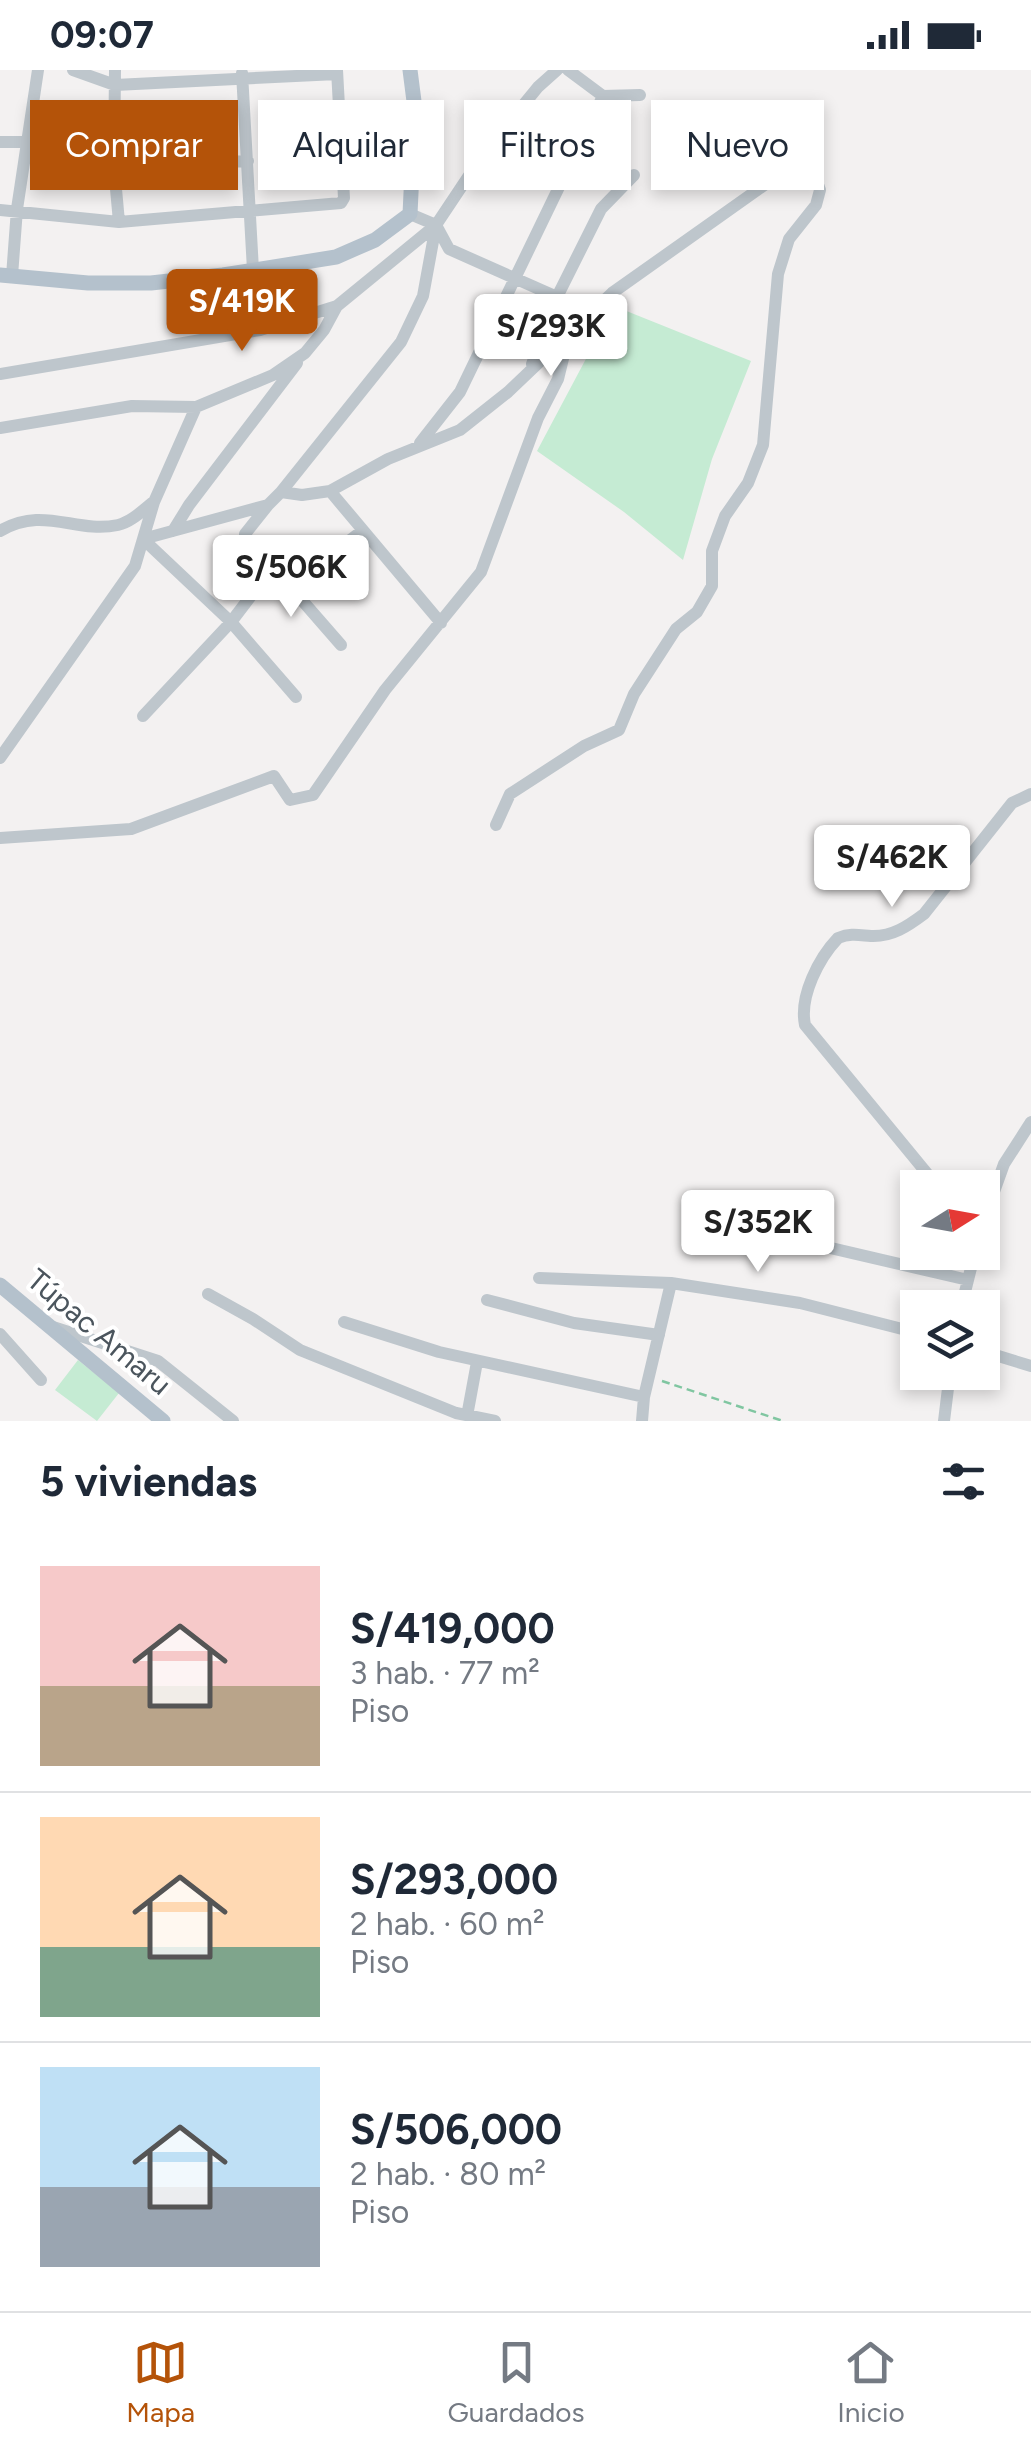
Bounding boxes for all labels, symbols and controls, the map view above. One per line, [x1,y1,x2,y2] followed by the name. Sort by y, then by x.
[50,12,154,58] text: 09:07
[30,100,238,190] chip: Comprar
[258,100,444,190] chip: Alquilar
[464,100,631,190] chip: Filtros
[651,100,824,190] chip: Nuevo
[161,269,323,354] pin: S/419K
[189,282,295,320] text: S/419K
[470,294,632,379] pin: S/293K
[496,307,606,345] text: S/293K
[210,535,372,620] pin: S/506K
[235,548,347,586] text: S/506K
[811,825,973,910] pin: S/462K
[836,838,948,876] text: S/462K
[900,1170,1000,1270] north arrow
[900,1170,1000,1390] map controls
[677,1190,839,1275] pin: S/352K
[703,1203,813,1241] text: S/352K
[20,1261,179,1403] street label: Túpac Amaru
[900,1290,1000,1390] button: layers
[936,1454,991,1509] icon: filters
[40,1456,257,1507] text: 5 viviendas
[350,1603,555,1654] text: S/419,000
[120,1606,240,1726] icon: home
[350,1654,540,1692] text: 3 hab. · 77 m²
[350,1692,409,1730] text: Piso
[350,1854,558,1905] text: S/293,000
[120,1857,240,1977] icon: home
[350,1905,545,1943] text: 2 hab. · 60 m²
[350,1943,409,1981] text: Piso
[350,2104,562,2155] text: S/506,000
[120,2107,240,2227] icon: home
[350,2155,546,2193] text: 2 hab. · 80 m²
[350,2193,409,2231] text: Piso
[126,2335,195,2429] tab: Mapa
[448,2335,585,2429] tab: Guardados
[837,2335,905,2429] tab: Inicio

